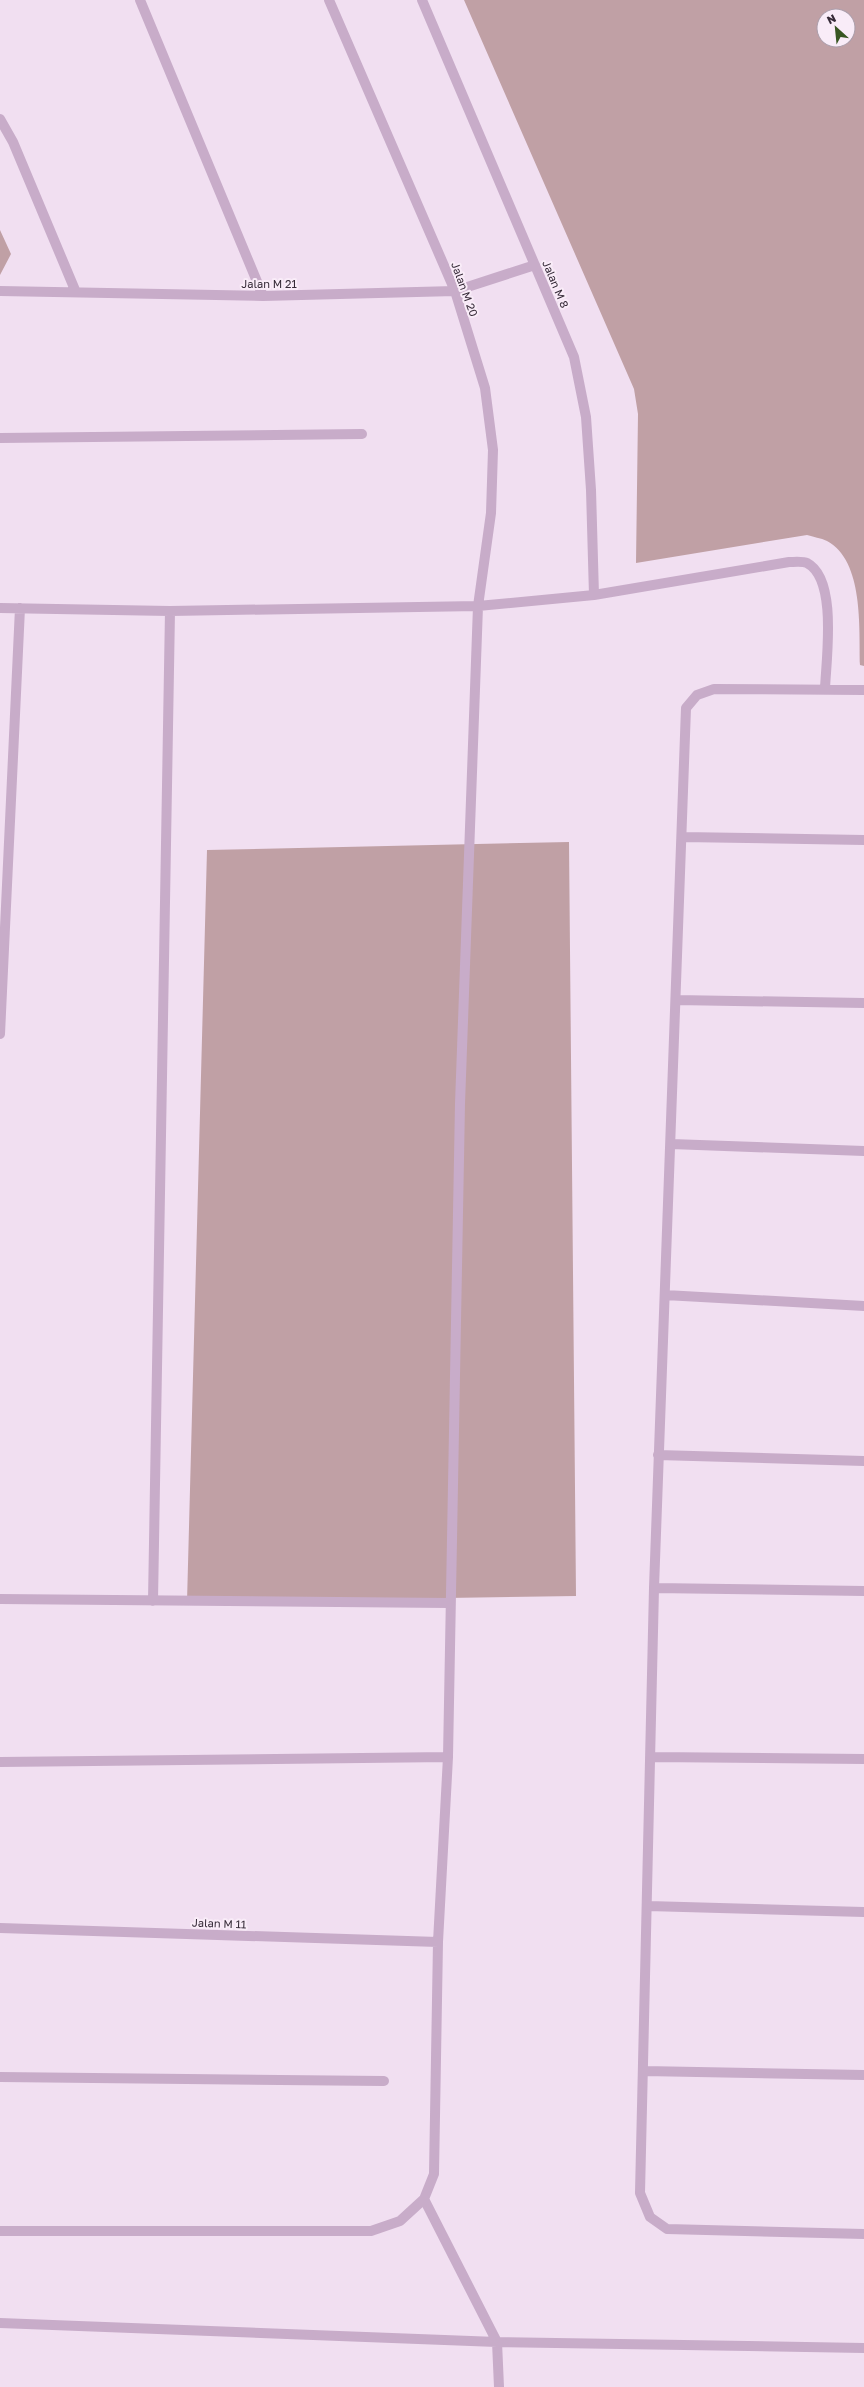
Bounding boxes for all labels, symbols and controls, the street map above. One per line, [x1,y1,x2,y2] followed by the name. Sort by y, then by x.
[816,8,856,48] north arrow
[825,11,838,26] text: N
[540,258,572,310] street label: Jalan M 8
[449,260,481,318] street label: Jalan M 20
[241,277,297,290] street label: Jalan M 21
[192,1916,246,1930] street label: Jalan M 11

